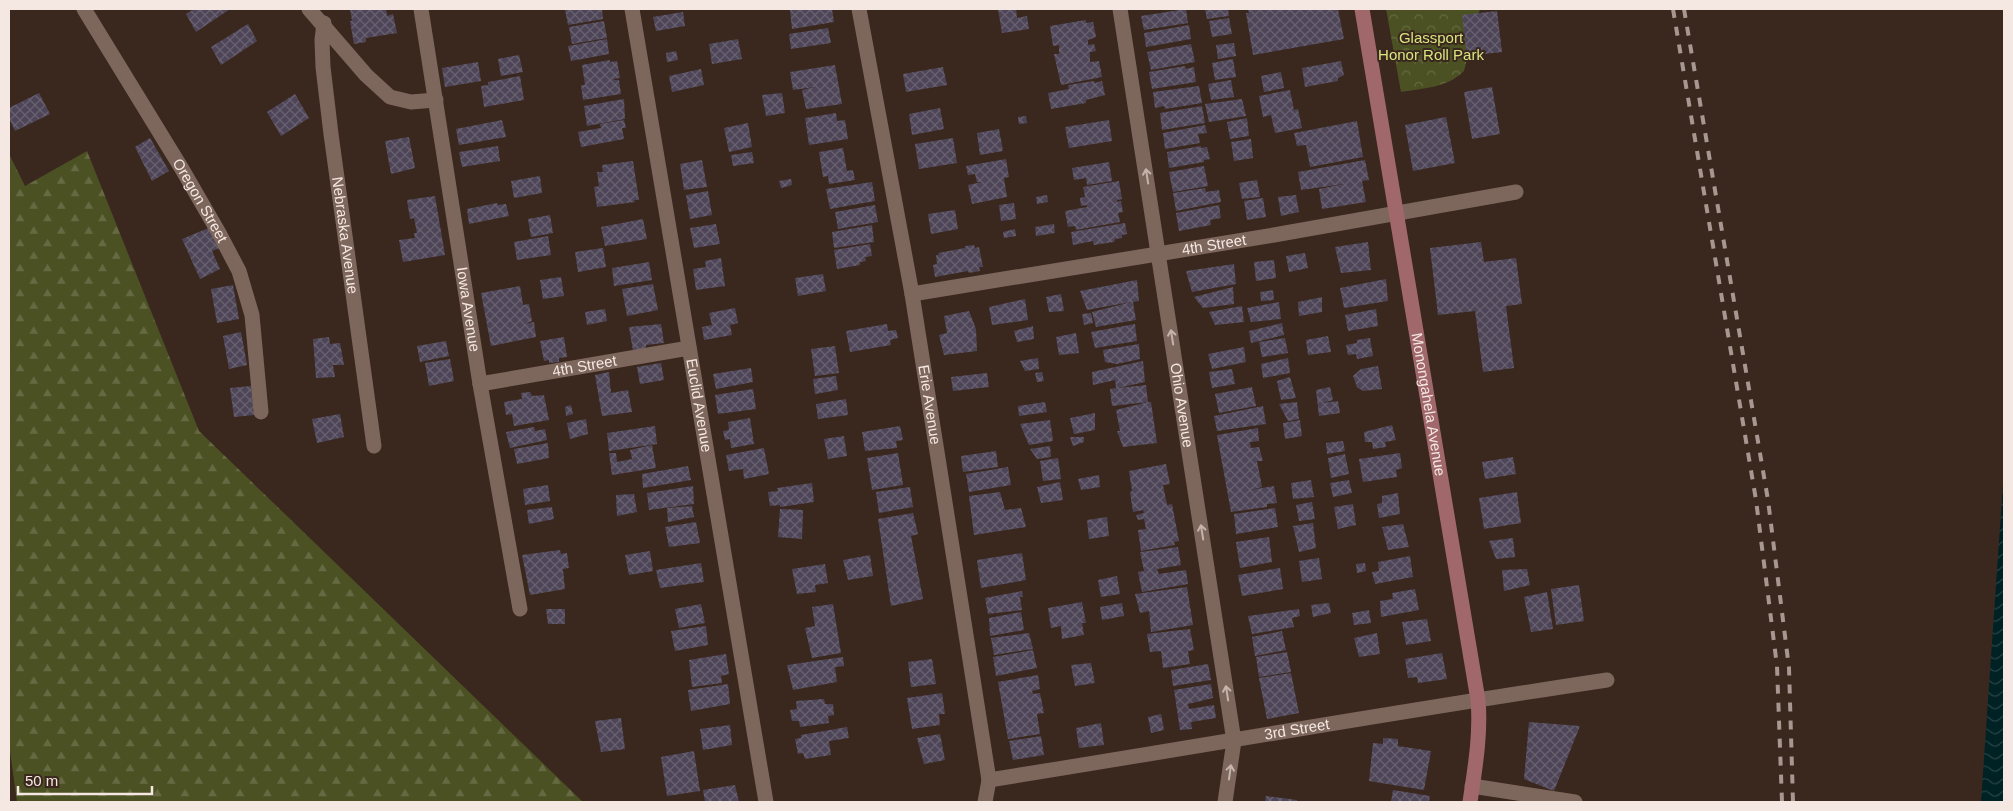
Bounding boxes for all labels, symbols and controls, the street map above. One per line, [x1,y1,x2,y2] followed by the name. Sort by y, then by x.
[1378,29,1484,63] park label: Glassport Honor Roll Park
[170,155,232,246] street label: Oregon Street
[1141,169,1151,185] one-way arrow
[329,176,362,295] street label: Nebraska Avenue
[1180,231,1248,258] street label: 4th Street
[454,266,484,353] street label: Iowa Avenue
[1167,329,1177,345] one-way arrow
[1409,332,1449,477] street label: Monongahela Avenue
[551,351,619,379] street label: 4th Street
[683,357,716,453] street label: Euclid Avenue
[1167,362,1197,449] street label: Ohio Avenue
[915,363,945,446] street label: Erie Avenue
[1197,525,1207,541] one-way arrow
[1222,685,1232,701] one-way arrow
[1263,715,1331,743] street label: 3rd Street
[18,764,151,796] scale bar
[1225,764,1235,780] one-way arrow
[25,772,58,789] text: 50 m

